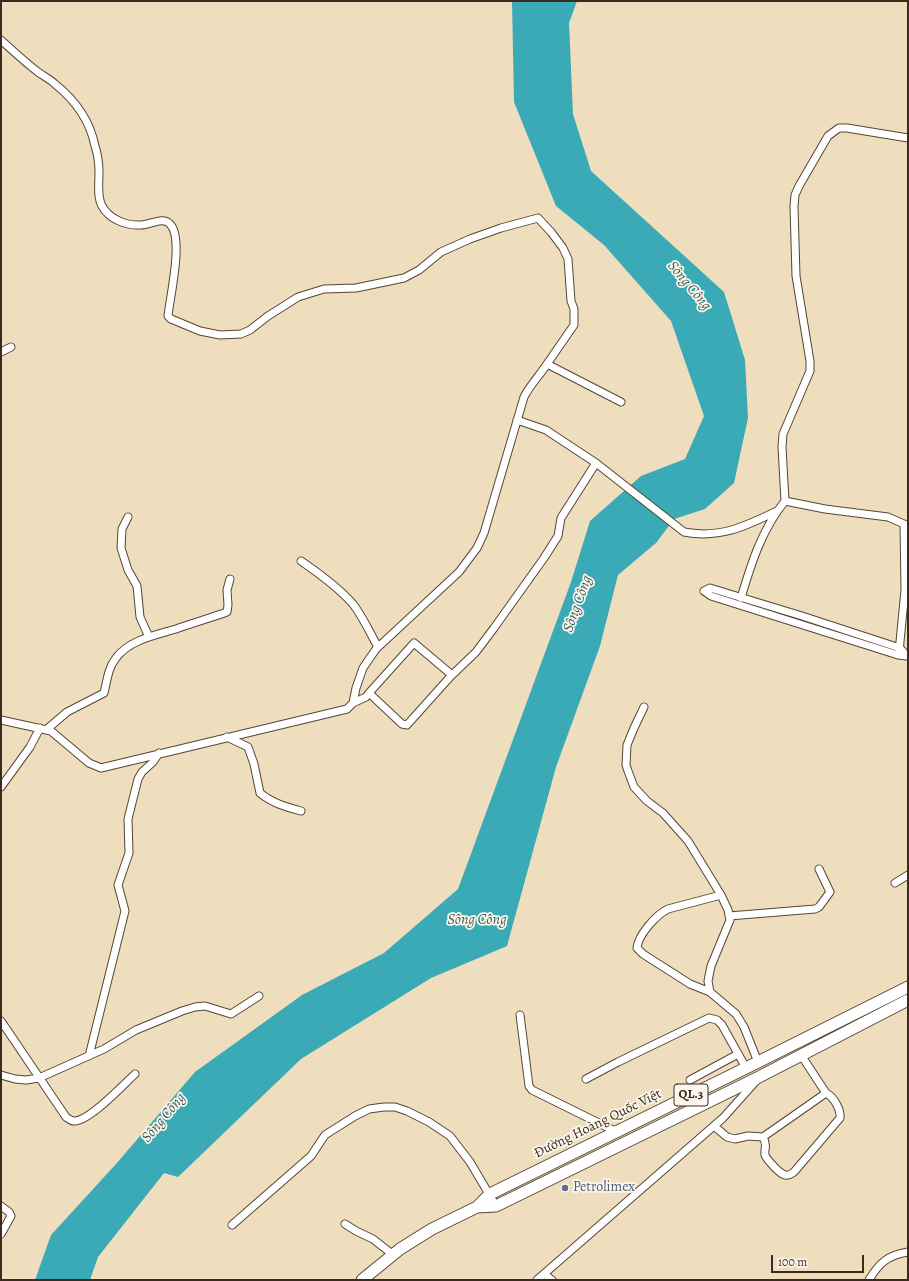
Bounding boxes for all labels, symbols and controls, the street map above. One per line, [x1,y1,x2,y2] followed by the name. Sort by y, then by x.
[663,258,715,314] water label: Sông Công
[559,573,597,635] water label: Sông Công
[447,911,507,929] water label: Sông Công
[674,1084,708,1106] road number: QL.3
[532,1086,664,1162] street label: Đường Hoàng Quốc Việt
[138,1090,190,1146] water label: Sông Công
[573,1180,635,1196] place label: Petrolimex
[560,1183,570,1193] marker: Petrolimex
[773,1247,866,1273] scale bar
[778,1254,807,1270] text: 100 m

